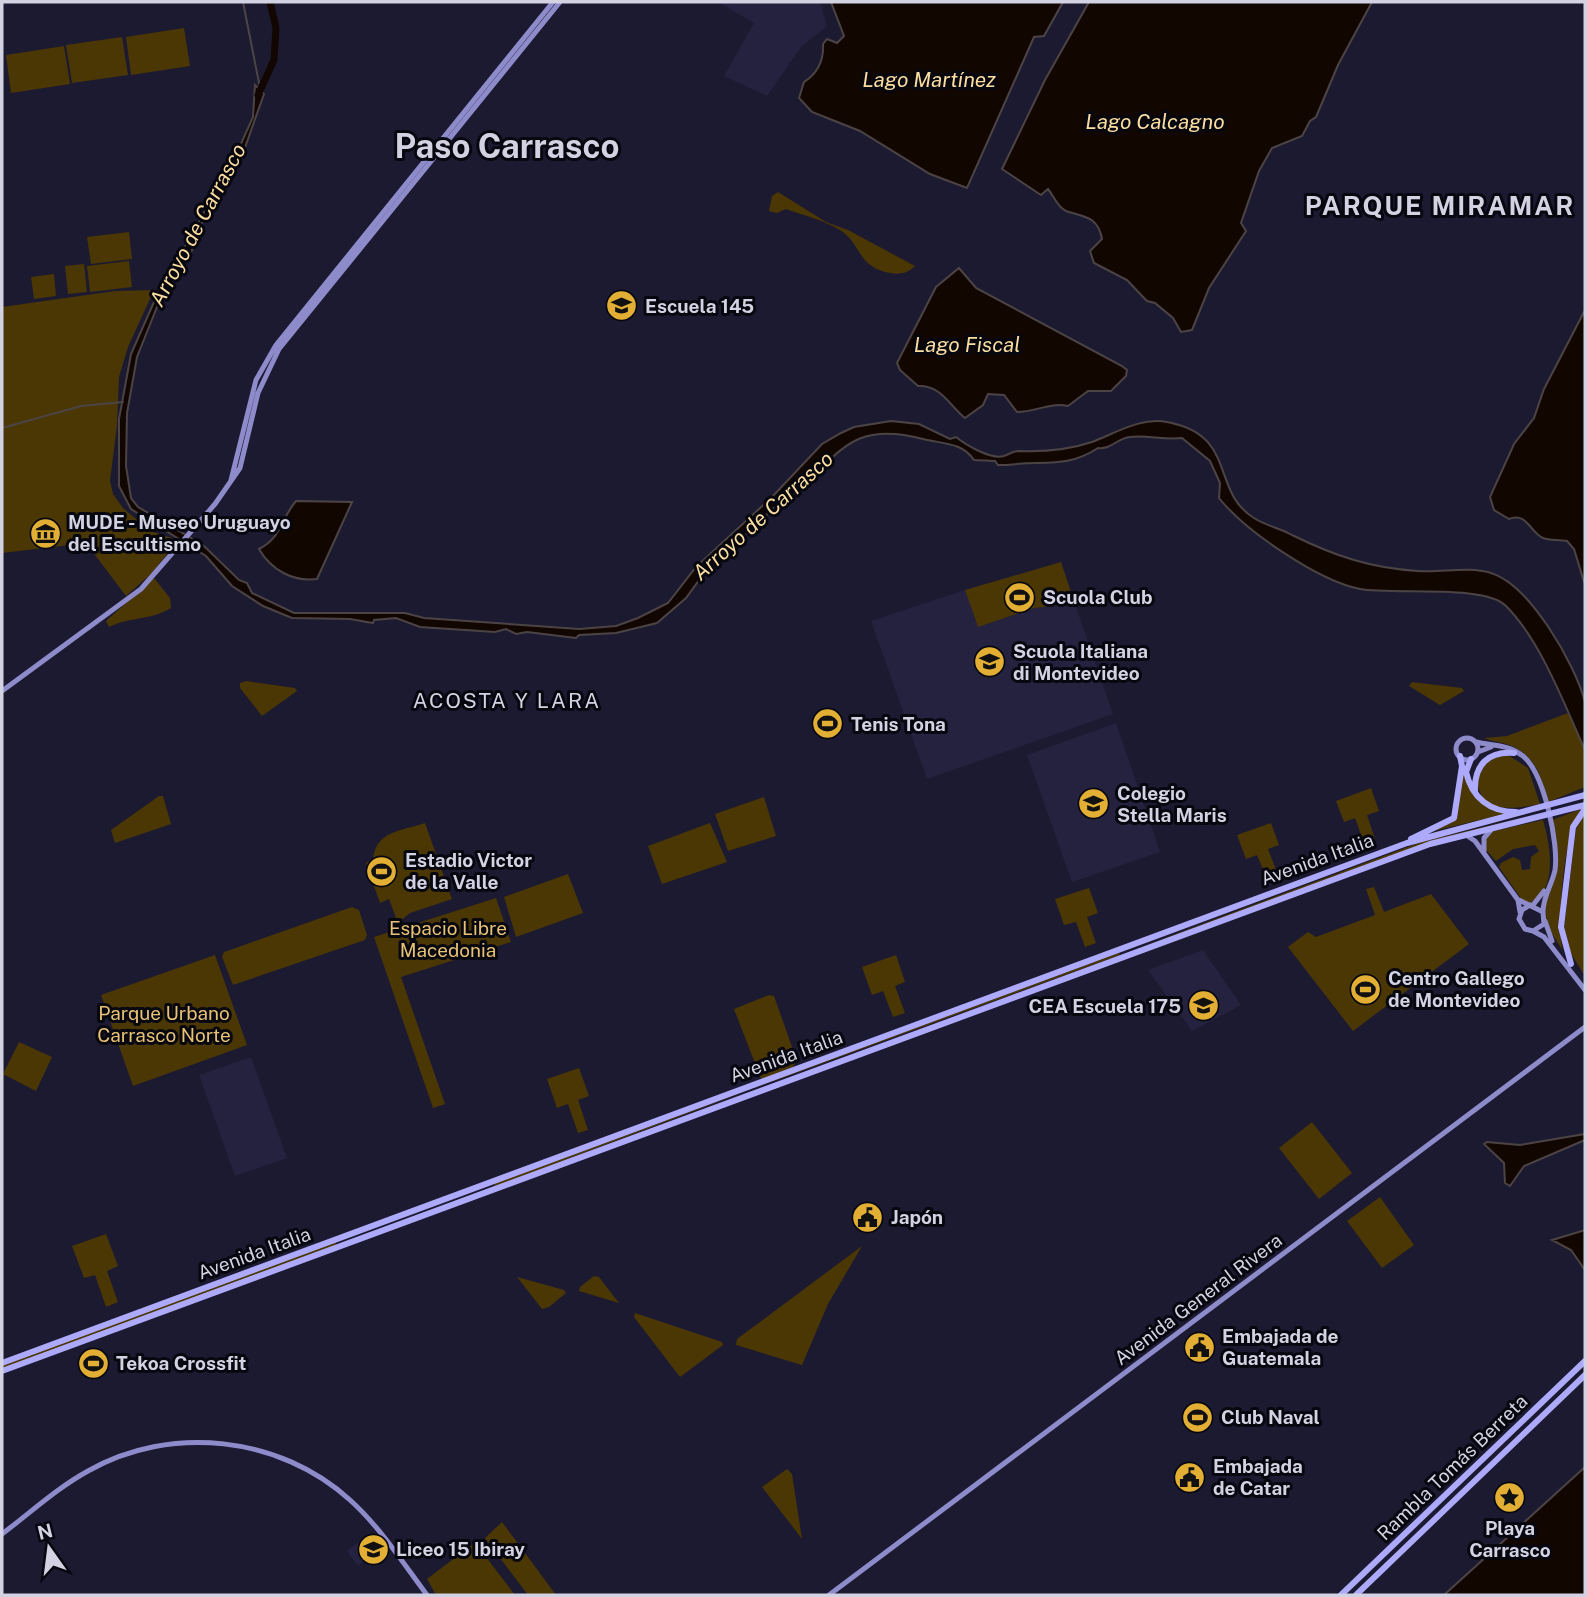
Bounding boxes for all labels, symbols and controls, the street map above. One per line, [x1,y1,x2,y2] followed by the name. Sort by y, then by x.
[862,67,996,92] water label: Lago Martínez
[1085,109,1225,134] water label: Lago Calcagno
[395,127,620,165] district label: Paso Carrasco
[144,139,251,310] water label: Arroyo de Carrasco
[1305,190,1575,221] district label: PARQUE MIRAMAR
[605,289,639,323] school or university icon: Escuela 145
[645,295,754,317] place label: Escuela 145
[914,332,1020,357] water label: Lago Fiscal
[687,446,838,585] water label: Arroyo de Carrasco
[68,511,291,555] place label: MUDE - Museo Uruguayo del Escultismo
[28,516,62,550] museum icon: MUDE - Museo Uruguayo del Escultismo
[1003,580,1037,614] sports icon: Scuola Club
[1043,586,1153,608] place label: Scuola Club
[1013,640,1148,684] place label: Scuola Italiana di Montevideo
[973,645,1007,679] school or university icon: Scuola Italiana di Montevideo
[413,688,601,713] district label: ACOSTA Y LARA
[811,707,845,741] sports icon: Tenis Tona
[851,713,946,735] place label: Tenis Tona
[1117,782,1227,826] place label: Colegio Stella Maris
[1077,787,1111,821] school or university icon: Colegio Stella Maris
[1258,828,1376,890] street label: Avenida Italia
[405,849,532,893] place label: Estadio Victor de la Valle
[365,854,399,888] sports icon: Estadio Victor de la Valle
[389,917,507,961] park label: Espacio Libre Macedonia
[1388,967,1525,1011] place label: Centro Gallego de Montevideo
[1348,972,1382,1006] sports icon: Centro Gallego de Montevideo
[1187,989,1221,1023] school or university icon: CEA Escuela 175
[1029,995,1181,1017] place label: CEA Escuela 175
[97,1002,231,1046] park label: Parque Urbano Carrasco Norte
[727,1025,845,1087] street label: Avenida Italia
[851,1200,885,1234] public building icon: Japón
[891,1206,943,1228] place label: Japón
[195,1222,313,1284] street label: Avenida Italia
[1110,1229,1286,1369] street label: Avenida General Rivera
[1222,1325,1339,1369] place label: Embajada de Guatemala
[1182,1330,1216,1364] public building icon: Embajada de Guatemala
[76,1346,110,1380] sports icon: Tekoa Crossfit
[116,1352,246,1374] place label: Tekoa Crossfit
[1372,1390,1532,1544] street label: Rambla Tomás Berreta
[1181,1400,1215,1434] sports icon: Club Naval
[1221,1406,1320,1428] place label: Club Naval
[1213,1455,1303,1499] place label: Embajada de Catar
[1173,1460,1207,1494] public building icon: Embajada de Catar
[1493,1480,1527,1514] place icon: Playa Carrasco
[14,1513,84,1583] north arrow
[1469,1517,1551,1561] place label: Playa Carrasco
[35,1519,55,1544] text: N
[356,1532,390,1566] school or university icon: Liceo 15 Ibiray
[396,1538,525,1560] place label: Liceo 15 Ibiray

